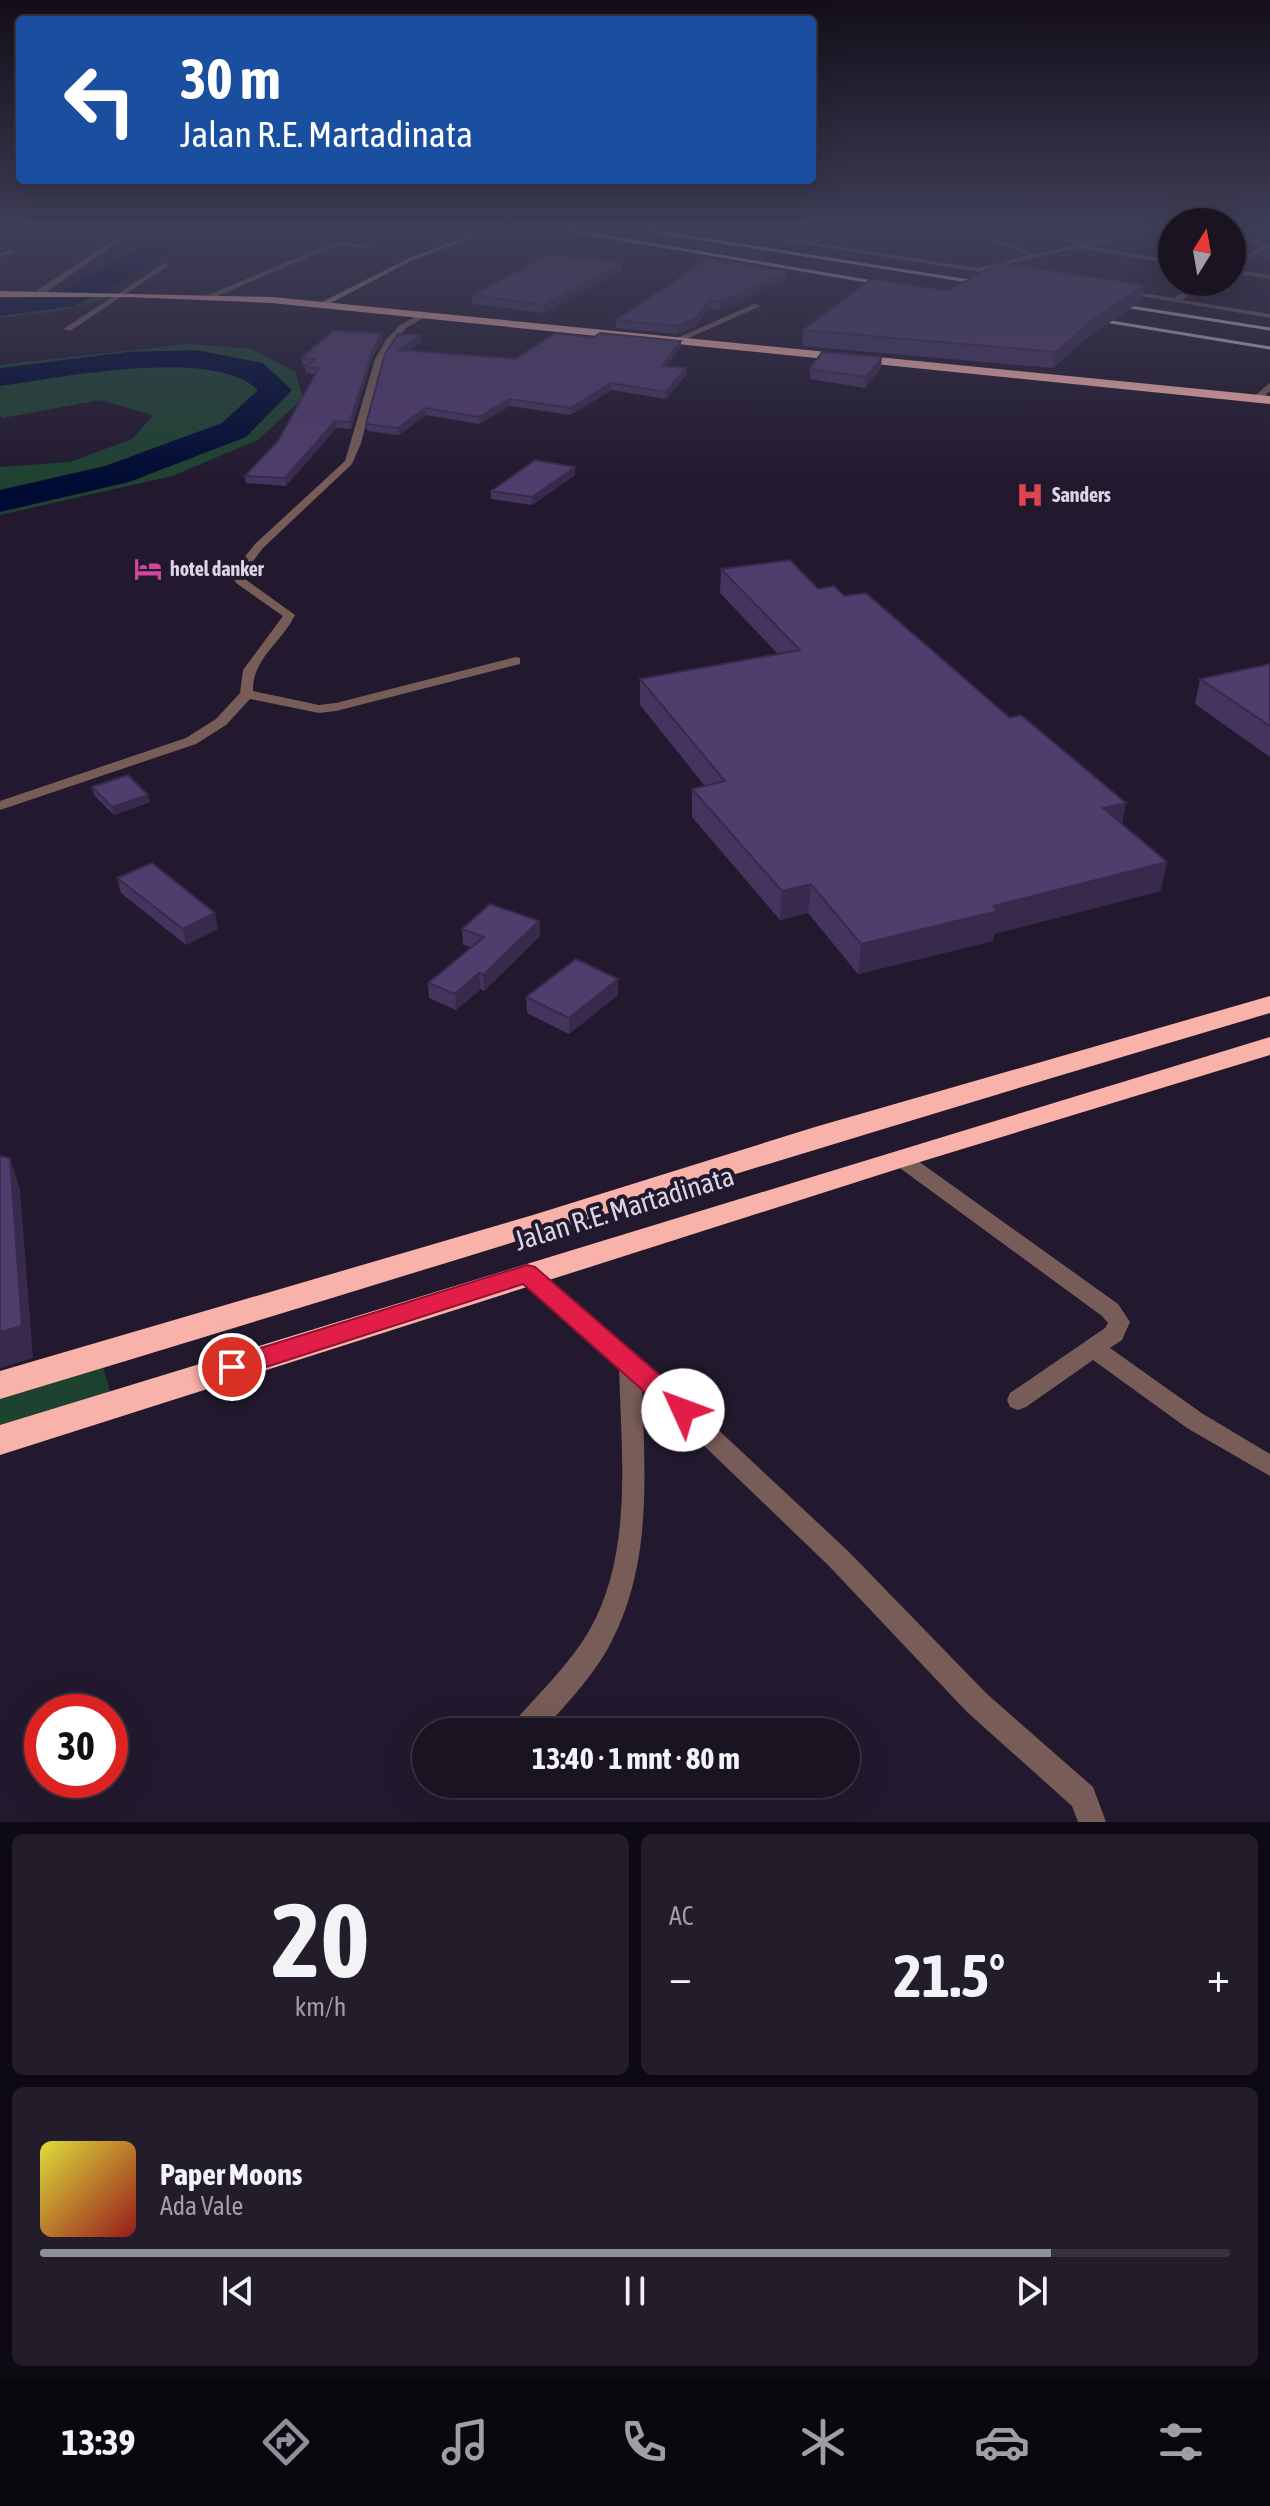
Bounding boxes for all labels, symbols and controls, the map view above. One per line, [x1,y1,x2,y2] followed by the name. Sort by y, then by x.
[180,47,281,111] text: 30 m
[48,48,152,152] icon: left
[180,113,473,155] text: Jalan R.E. Martadinata
[1158,208,1246,296] north arrow
[1158,208,1246,296] map controls
[1015,480,1045,510] hospital icon: Sanders
[1052,483,1111,506] place label: Sanders
[133,554,163,584] hotel icon: hotel danker
[170,557,265,580] place label: hotel danker
[510,1159,738,1257] street label: Jalan R.E. Martadinata
[198,1333,266,1401] pin
[210,1345,254,1389] icon: arrive
[641,1368,725,1452] position arrow
[24,1694,128,1798] speed limit sign: 30
[532,1741,740,1775] text: 13:40 · 1 mnt · 80 m
[272,1880,369,1999] text: 20
[669,1901,693,1931] text: AC
[894,1941,1005,2010] text: 21.5°
[669,1951,692,2001] text: −
[1207,1951,1230,2001] text: +
[295,1992,346,2022] text: km/h
[160,2157,302,2191] text: Paper Moons
[160,2191,243,2221] text: Ada Vale
[216,2269,260,2313] icon: previous
[613,2269,657,2313] icon: pause
[1010,2269,1054,2313] icon: next
[258,2414,314,2470] icon: directions
[437,2414,493,2470] icon: music
[616,2414,672,2470] icon: phone
[795,2414,851,2470] icon: climate
[974,2414,1030,2470] icon: car
[1153,2414,1209,2470] icon: filters
[61,2421,136,2463] text: 13:39

